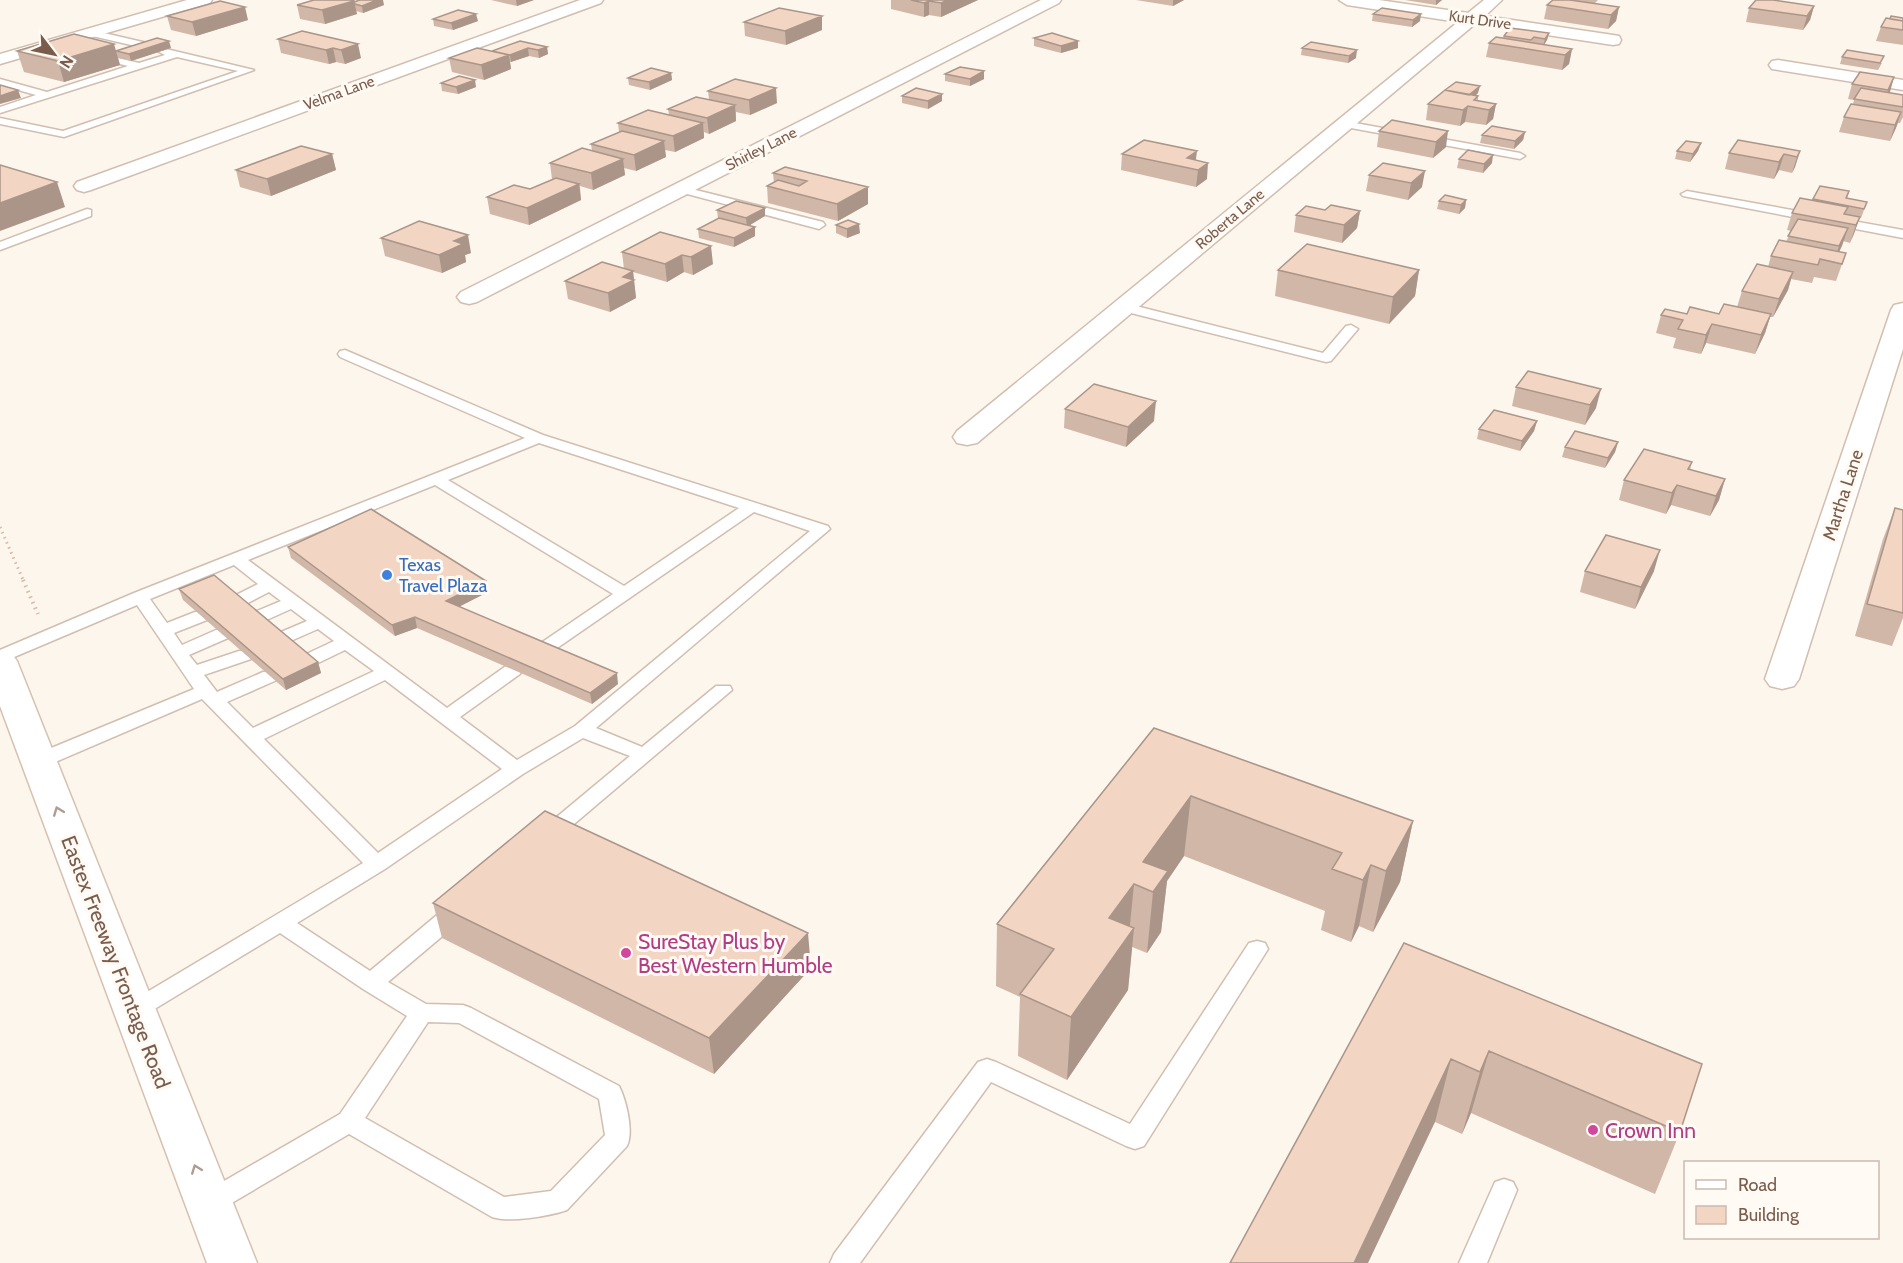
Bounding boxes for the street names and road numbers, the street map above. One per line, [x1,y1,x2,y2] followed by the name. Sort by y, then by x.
[1448,7,1513,33] street label: Kurt Drive
[301,72,377,114] street label: Velma Lane
[722,123,800,175] street label: Shirley Lane
[1192,185,1268,253] street label: Roberta Lane
[1818,447,1868,543] street label: Martha Lane
[56,832,176,1092] street label: Eastex Freeway Frontage Road

